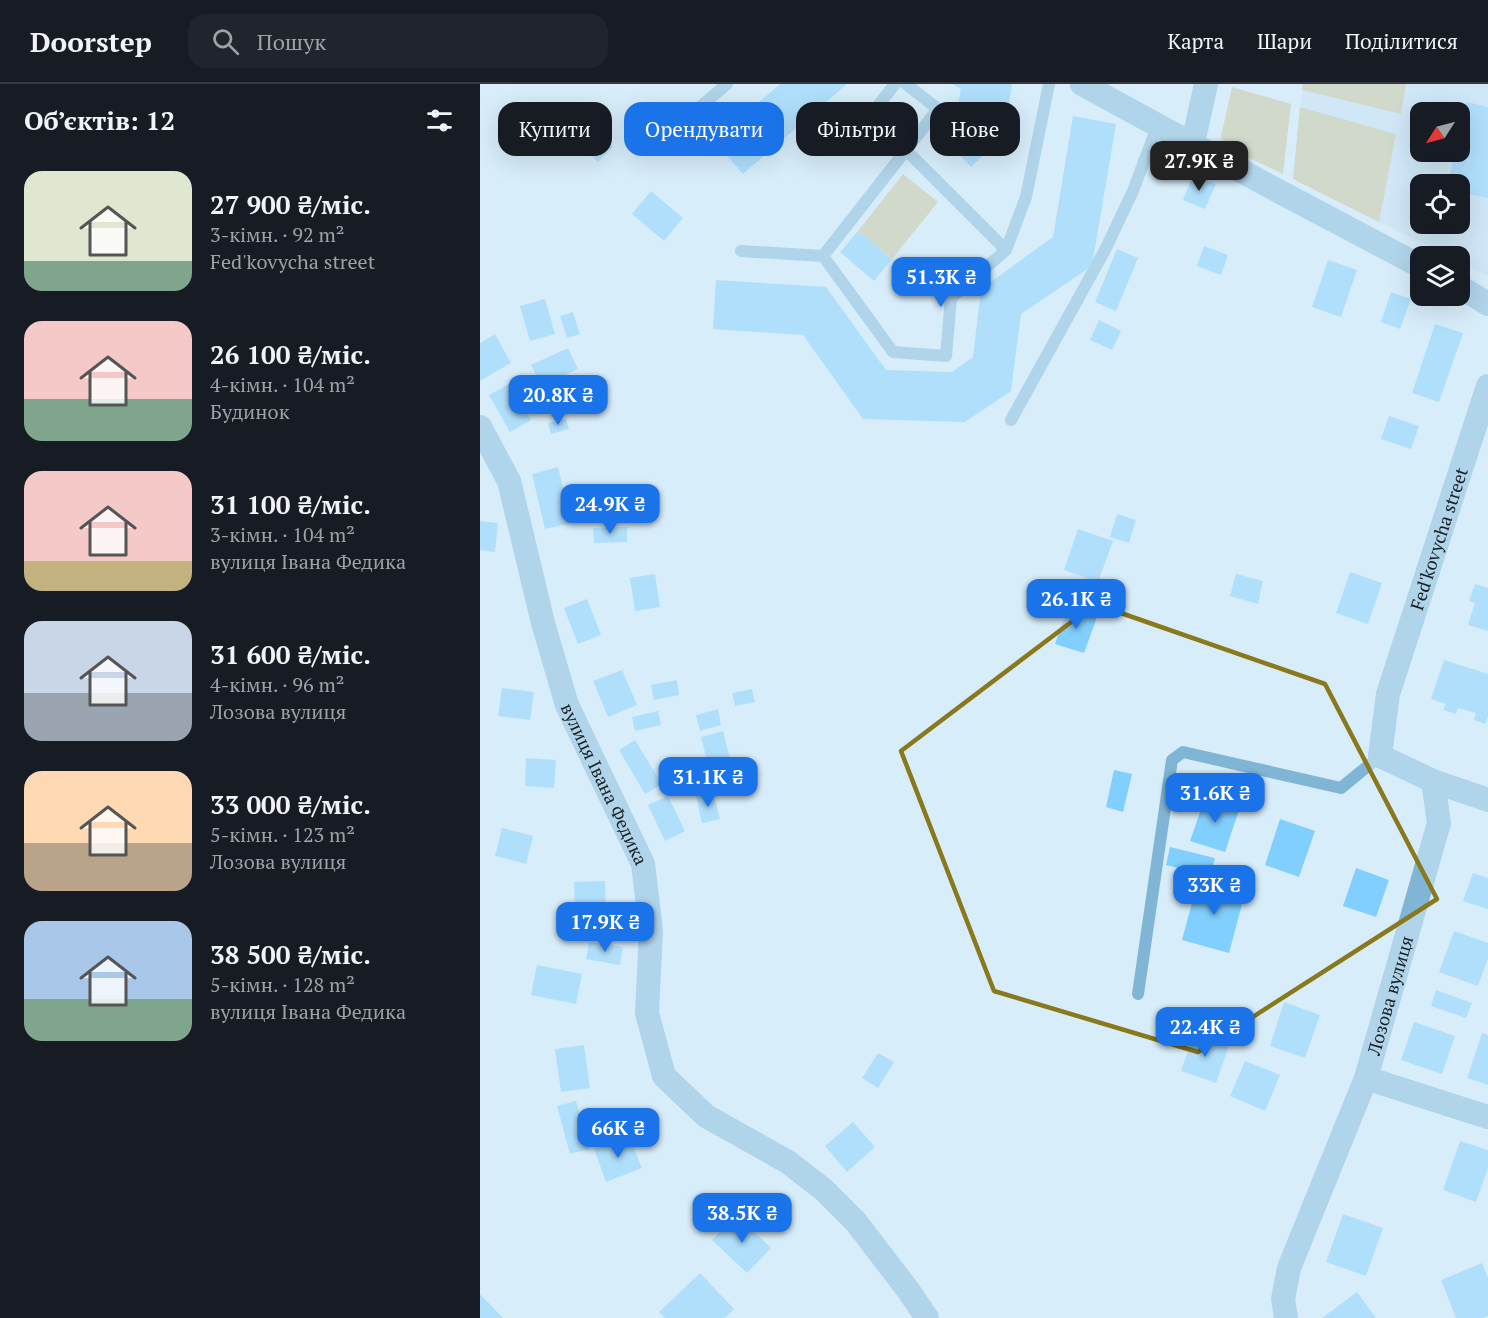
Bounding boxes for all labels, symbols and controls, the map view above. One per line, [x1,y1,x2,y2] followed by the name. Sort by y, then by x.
[188,14,608,68] search box
[30,23,152,60] text: Doorstep
[209,25,242,58] icon: search
[257,27,326,56] text: Пошук
[1167,27,1224,55] text: Карта
[1257,27,1312,55] text: Шари
[1345,27,1458,55] text: Поділитися
[498,102,612,156] chip: Купити
[624,102,784,156] chip: Орендувати
[796,102,918,156] chip: Фільтри
[930,102,1020,156] chip: Нове
[1410,102,1470,162] north arrow
[1410,102,1470,306] map controls
[24,103,175,137] text: Об’єктів: 12
[423,104,456,137] icon: filters
[1144,141,1254,192] pin: 27.9K ₴
[1164,147,1234,174] text: 27.9K ₴
[1410,174,1470,234] button: locate
[210,187,371,221] text: 27 900 ₴/міс.
[72,195,144,267] icon: home
[210,221,344,248] text: 3-кімн. · 92 m²
[1410,246,1470,306] button: layers
[210,248,375,275] text: Fed'kovycha street
[886,257,996,308] pin: 51.3K ₴
[906,263,976,290] text: 51.3K ₴
[210,337,371,371] text: 26 100 ₴/міс.
[72,345,144,417] icon: home
[210,371,355,398] text: 4-кімн. · 104 m²
[503,375,613,426] pin: 20.8K ₴
[523,381,593,408] text: 20.8K ₴
[210,398,289,425] text: Будинок
[1404,464,1473,613] street label: Fed'kovycha street
[555,484,665,535] pin: 24.9K ₴
[210,487,371,521] text: 31 100 ₴/міс.
[575,490,645,517] text: 24.9K ₴
[72,495,144,567] icon: home
[210,521,355,548] text: 3-кімн. · 104 m²
[210,548,406,575] text: вулиця Івана Федика
[1021,579,1131,630] pin: 26.1K ₴
[1041,585,1111,612] text: 26.1K ₴
[210,637,371,671] text: 31 600 ₴/міс.
[72,645,144,717] icon: home
[210,671,344,698] text: 4-кімн. · 96 m²
[210,698,346,725] text: Лозова вулиця
[556,699,654,869] street label: вулиця Івана Федика
[653,757,763,808] pin: 31.1K ₴
[673,763,743,790] text: 31.1K ₴
[1160,773,1270,824] pin: 31.6K ₴
[1180,779,1250,806] text: 31.6K ₴
[210,787,371,821] text: 33 000 ₴/міс.
[72,795,144,867] icon: home
[210,821,355,848] text: 5-кімн. · 123 m²
[210,848,346,875] text: Лозова вулиця
[1172,865,1256,916] pin: 33K ₴
[1187,871,1241,898] text: 33K ₴
[550,902,660,953] pin: 17.9K ₴
[570,908,640,935] text: 17.9K ₴
[1361,933,1418,1058] street label: Лозова вулиця
[210,937,371,971] text: 38 500 ₴/міс.
[72,945,144,1017] icon: home
[210,971,355,998] text: 5-кімн. · 128 m²
[210,998,406,1025] text: вулиця Івана Федика
[1150,1007,1260,1058] pin: 22.4K ₴
[1170,1013,1240,1040] text: 22.4K ₴
[576,1108,660,1159] pin: 66K ₴
[591,1114,645,1141] text: 66K ₴
[687,1193,797,1244] pin: 38.5K ₴
[707,1199,777,1226] text: 38.5K ₴

